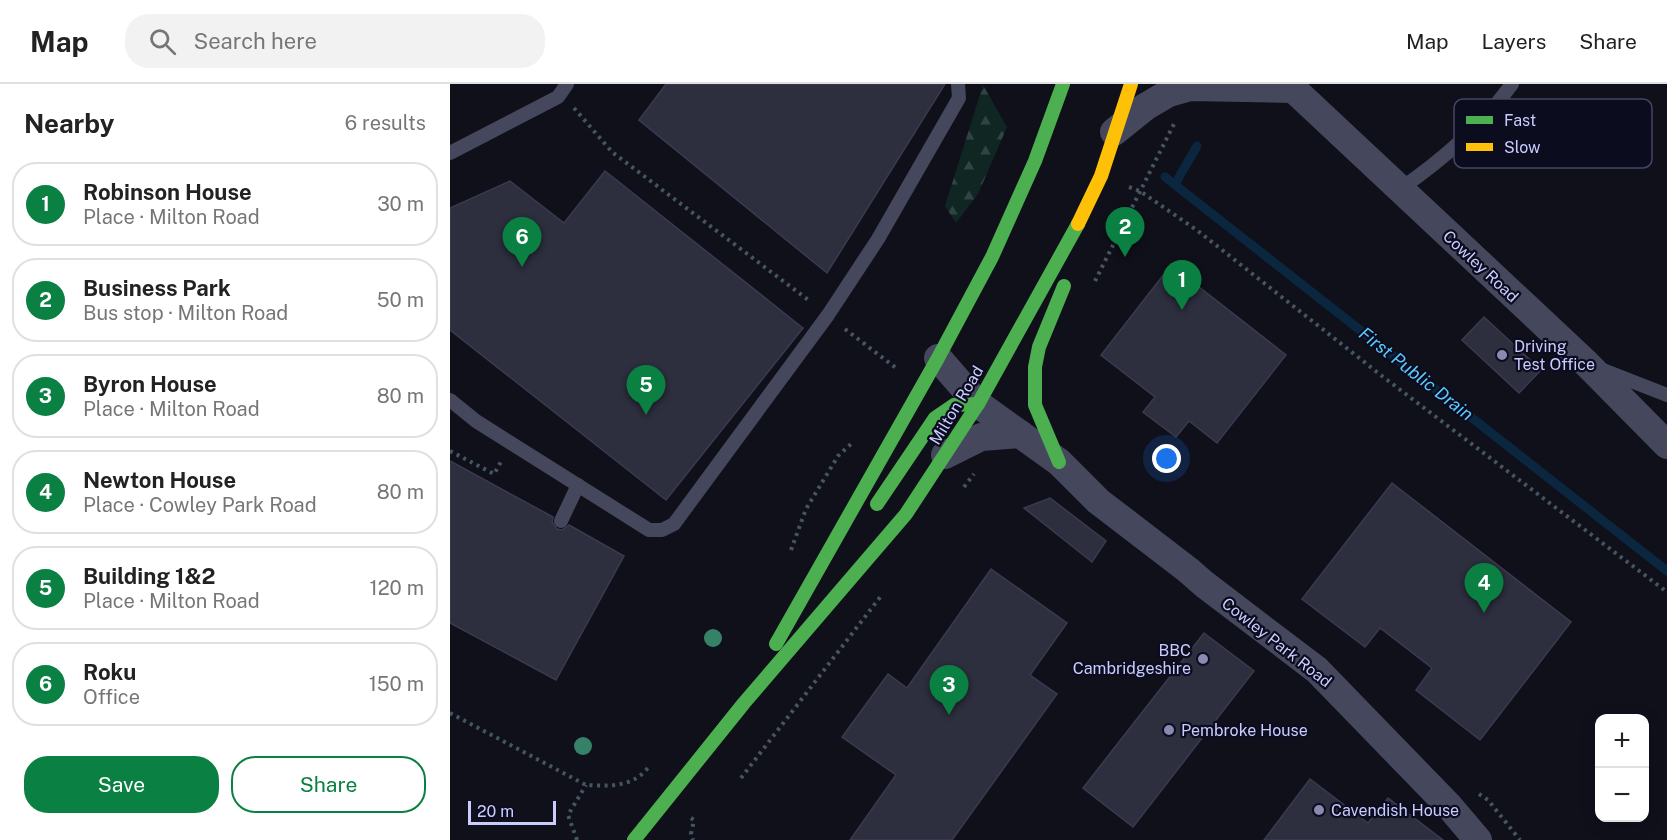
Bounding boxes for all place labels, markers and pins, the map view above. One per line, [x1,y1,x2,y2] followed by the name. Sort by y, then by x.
[1106,208,1144,257] pin: 2
[502,218,542,267] pin: 6
[1162,260,1202,310] pin: 1
[1514,337,1595,374] place label: Driving Test Office
[1495,348,1509,362] marker: Driving Test Office
[626,366,666,415] pin: 5
[1464,564,1504,613] pin: 4
[1073,641,1191,678] place label: BBC Cambridgeshire
[1196,652,1210,666] marker: BBC Cambridgeshire
[930,666,968,715] pin: 3
[1181,721,1308,740] place label: Pembroke House
[1162,723,1176,737] marker: Pembroke House
[1331,801,1459,820] place label: Cavendish House
[1312,803,1326,817] marker: Cavendish House

